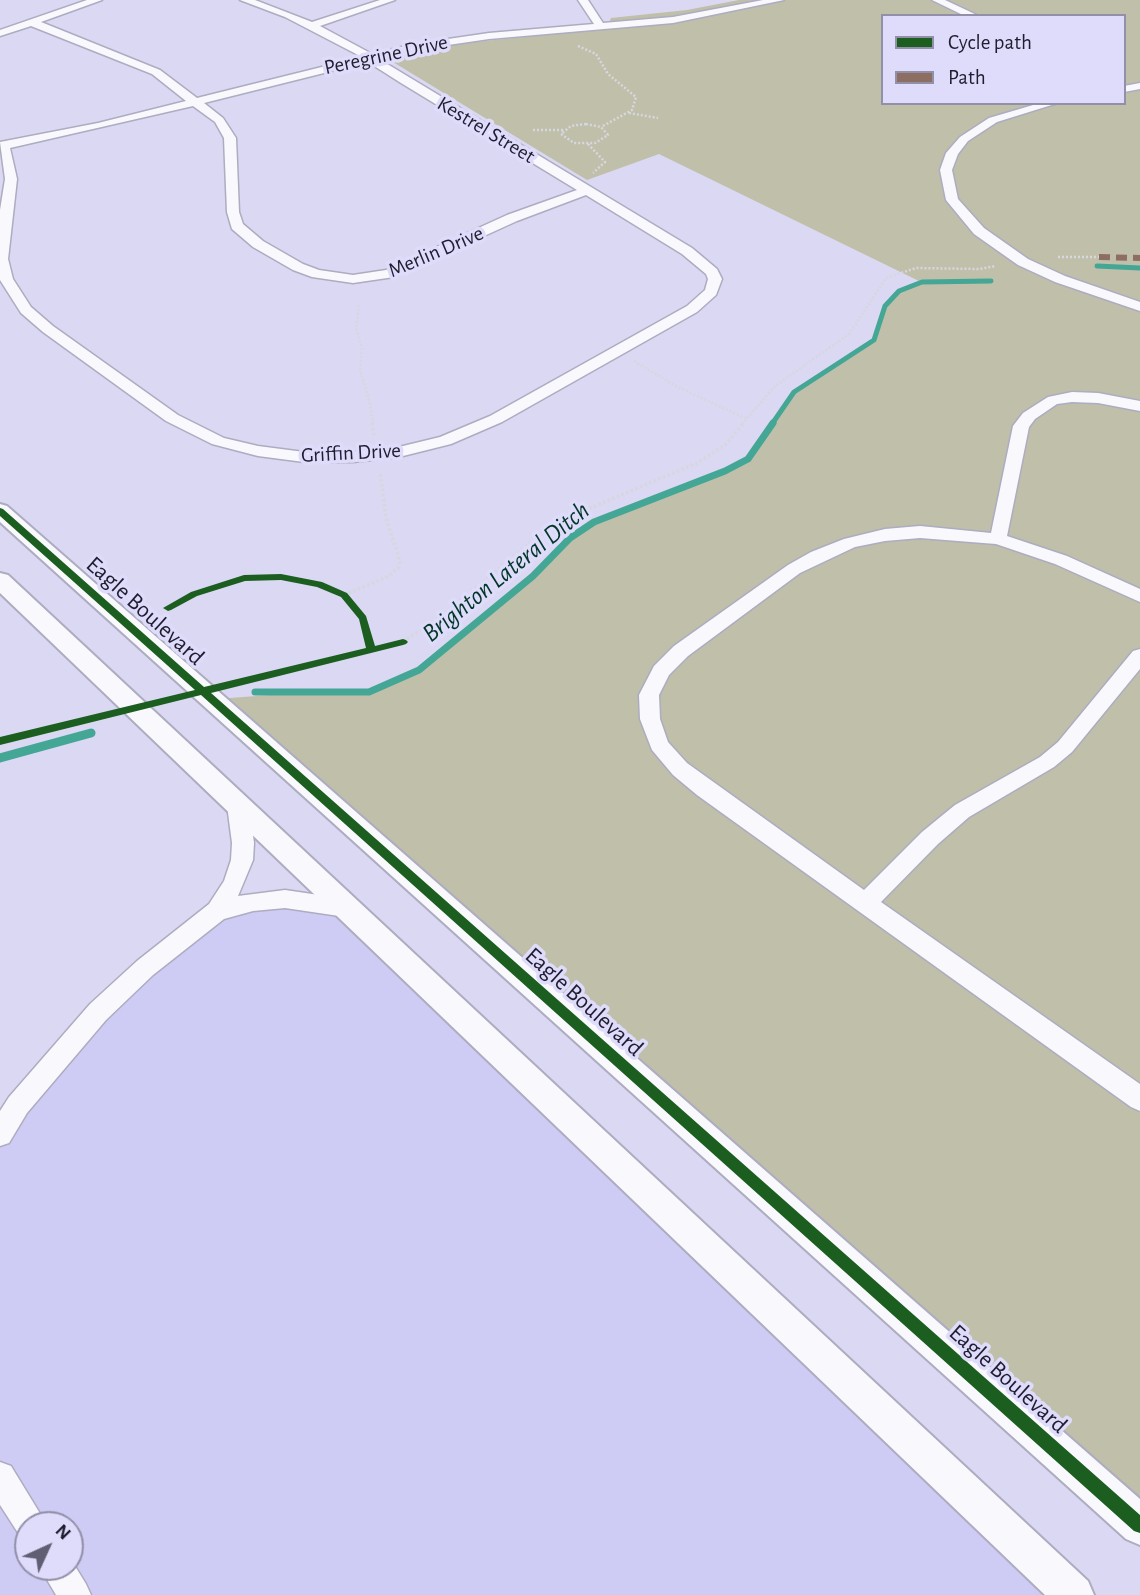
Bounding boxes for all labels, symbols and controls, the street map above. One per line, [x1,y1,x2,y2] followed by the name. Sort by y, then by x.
[881,14,1126,105] legend
[322,30,450,80] street label: Peregrine Drive
[948,32,1032,53] text: Cycle path
[948,67,986,88] text: Path
[433,91,539,169] street label: Kestrel Street
[385,221,487,283] street label: Merlin Drive
[300,438,402,468] street label: Griffin Drive
[416,495,596,649] water label: Brighton Lateral Ditch
[80,550,210,672] street label: Eagle Boulevard
[519,941,649,1063] street label: Eagle Boulevard
[943,1318,1073,1440] street label: Eagle Boulevard
[14,1511,84,1581] north arrow
[51,1521,74,1544] text: N

